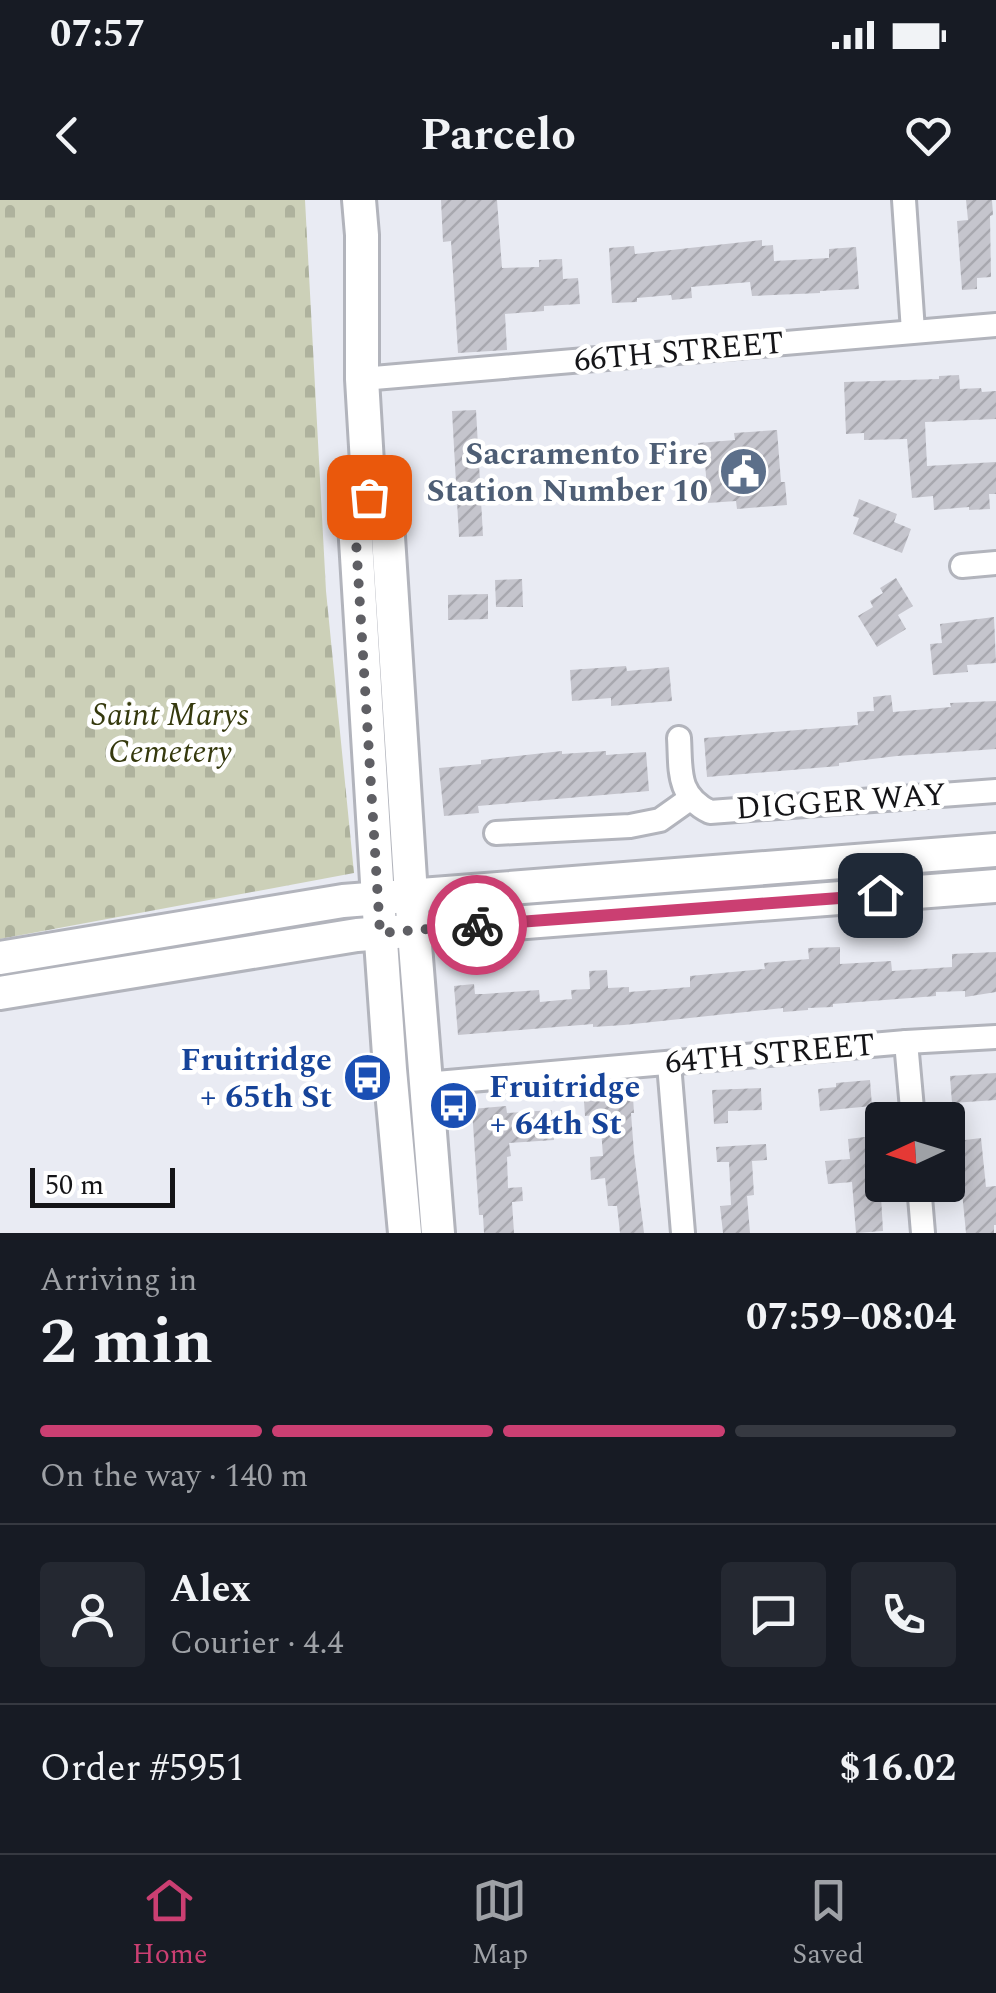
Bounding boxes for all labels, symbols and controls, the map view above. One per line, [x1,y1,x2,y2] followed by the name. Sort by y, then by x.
[50,6,145,64] text: 07:57
[420,101,576,170] text: Parcelo
[40,108,95,163] icon: back
[901,108,956,163] icon: heart
[572,318,786,386] street label: 66TH STREET
[426,430,708,516] place label: Sacramento Fire Station Number 10
[717,446,769,498] public building icon: Sacramento Fire Station Number 10
[327,455,412,540] pin
[342,470,397,525] icon: bag
[91,691,249,777] park label: Saint Marys Cemetery
[734,770,948,834] street label: DIGGER WAY
[838,853,923,938] pin
[853,868,908,923] icon: home
[427,875,527,975] courier
[450,898,505,953] icon: bike
[663,1020,877,1088] street label: 64TH STREET
[181,1036,332,1122] place label: Fruitridge + 65th St
[341,1052,393,1104] bus stop icon: Fruitridge + 65th St
[489,1063,640,1149] place label: Fruitridge + 64th St
[428,1079,480,1131] bus stop icon: Fruitridge + 64th St
[865,1102,965,1202] north arrow
[865,1102,965,1202] map controls
[30,1163,175,1208] scale bar
[45,1164,104,1207] text: 50 m
[40,1256,197,1305] text: Arriving in
[746,1289,956,1347] text: 07:59–08:04
[40,1293,213,1392] text: 2 min
[40,1452,308,1501] text: On the way · 140 m
[170,1561,251,1619] text: Alex
[40,1562,145,1667] button: person
[721,1562,826,1667] button: chat
[851,1562,956,1667] button: phone
[170,1619,343,1668] text: Courier · 4.4
[40,1740,245,1798] text: Order #5951
[839,1740,956,1798] text: $16.02
[132,1873,208,1976] tab: Home
[472,1873,528,1976] tab: Map
[792,1873,864,1976] tab: Saved

